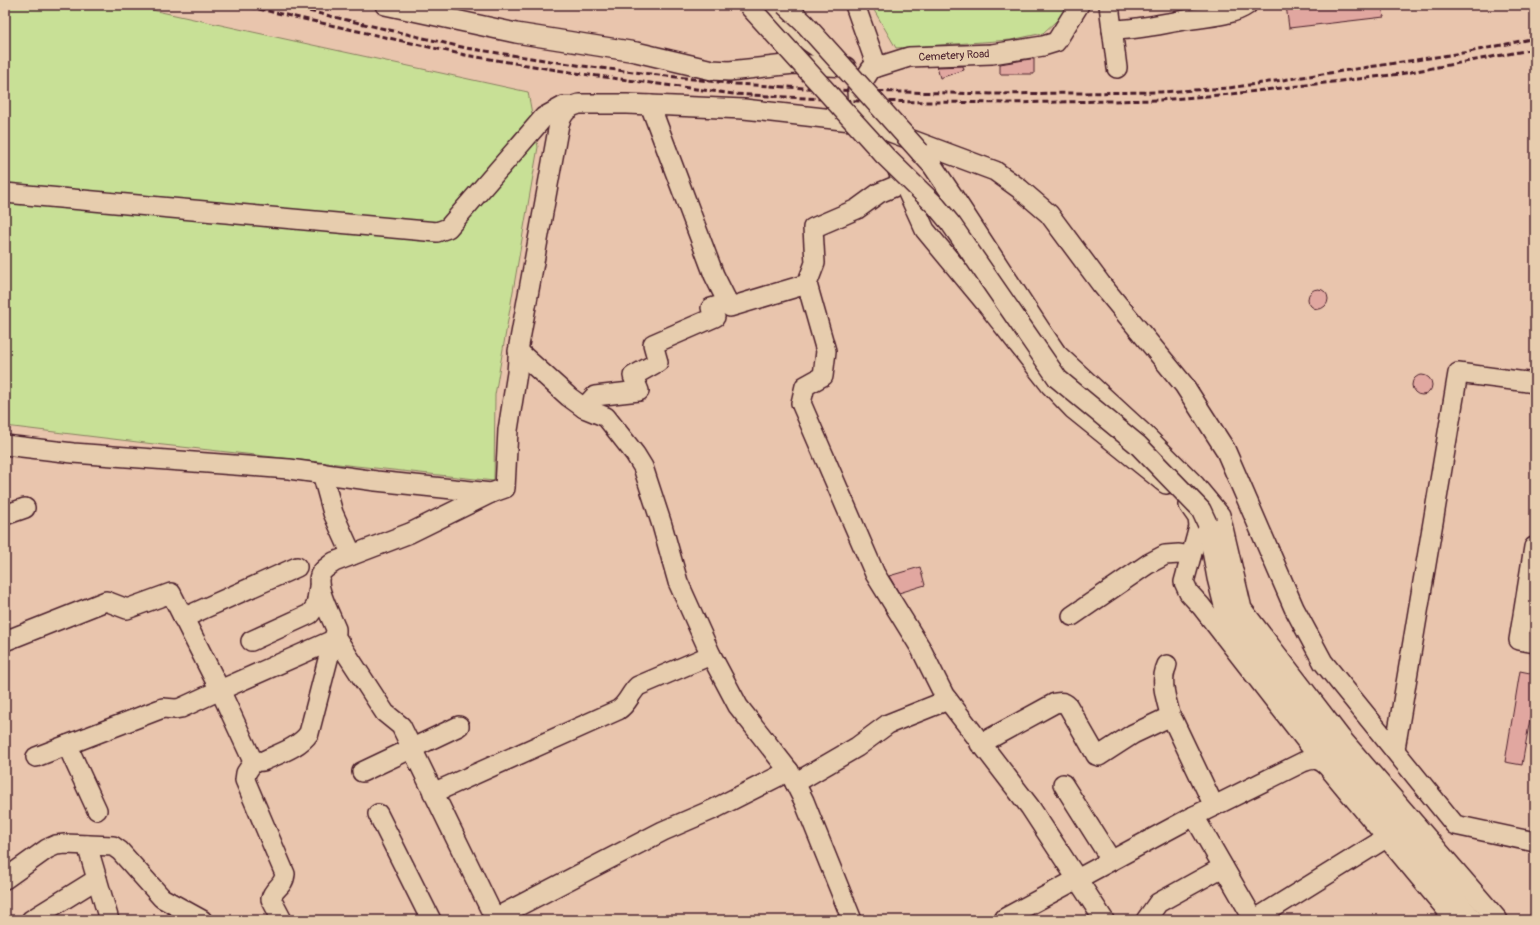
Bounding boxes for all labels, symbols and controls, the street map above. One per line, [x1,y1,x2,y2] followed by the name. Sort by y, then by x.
[918,47,990,64] street label: Cemetery Road

